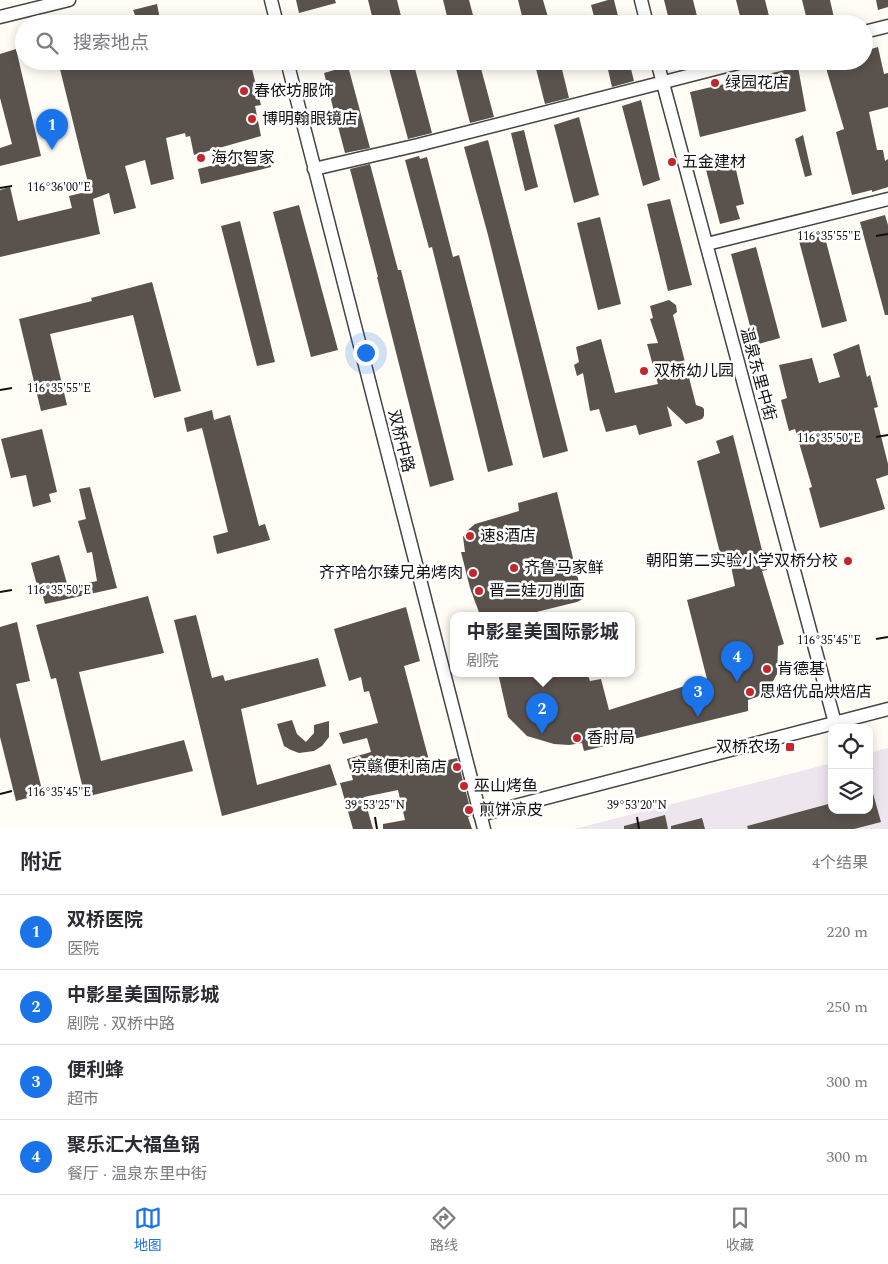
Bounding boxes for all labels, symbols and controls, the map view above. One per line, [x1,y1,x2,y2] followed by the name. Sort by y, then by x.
[15,15,873,70] search box
[33,29,61,57] icon: search
[73,29,149,58] text: 搜索地点
[725,71,789,95] place label: 绿园花店
[709,77,721,89] marker: 绿园花店
[254,79,334,103] place label: 春依坊服饰
[238,85,250,97] marker: 春依坊服饰
[262,107,358,131] place label: 博明翰眼镜店
[36,109,68,150] pin: 1
[246,113,258,125] marker: 博明翰眼镜店
[211,146,275,170] place label: 海尔智家
[682,150,746,174] place label: 五金建材
[195,152,207,164] marker: 海尔智家
[666,156,678,168] marker: 五金建材
[27,178,91,197] text: 116°36'00"E
[797,227,861,246] text: 116°35'55"E
[734,325,782,423] street label: 温泉东里中街
[353,340,379,366] your location
[654,359,734,383] place label: 双桥幼儿园
[638,365,650,377] marker: 双桥幼儿园
[27,379,91,398] text: 116°35'55"E
[382,407,420,475] street label: 双桥中路
[797,429,861,448] text: 116°35'50"E
[480,524,536,548] place label: 速8酒店
[464,530,476,542] marker: 速8酒店
[646,549,838,573] place label: 朝阳第二实验小学双桥分校
[842,555,854,567] marker: 朝阳第二实验小学双桥分校
[524,556,604,580] place label: 齐鲁马家鲜
[319,561,463,585] place label: 齐齐哈尔臻兄弟烤肉
[508,562,520,574] marker: 齐鲁马家鲜
[467,567,479,579] marker: 齐齐哈尔臻兄弟烤肉
[489,579,585,603] place label: 晋二娃刀削面
[27,581,91,600] text: 116°35'50"E
[473,585,485,597] marker: 晋二娃刀削面
[450,612,635,677] popup
[466,618,619,647] text: 中影星美国际影城
[797,631,861,650] text: 116°35'45"E
[721,641,753,682] pin: 4
[466,649,499,673] text: 剧院
[777,657,825,681] place label: 肯德基
[761,663,773,675] marker: 肯德基
[682,676,714,717] pin: 3
[760,680,872,704] place label: 思焙优品烘焙店
[744,686,756,698] marker: 思焙优品烘焙店
[526,693,558,734] pin: 2
[828,724,873,814] map controls
[828,724,873,769] button: locate
[587,726,635,750] place label: 香肘局
[571,732,583,744] marker: 香肘局
[716,735,780,759] place label: 双桥农场
[784,741,796,753] marker: 双桥农场
[351,755,447,779] place label: 京赣便利商店
[451,761,463,773] marker: 京赣便利商店
[828,769,873,814] button: layers
[474,774,538,798] place label: 巫山烤鱼
[458,780,470,792] marker: 巫山烤鱼
[27,783,91,802] text: 116°35'45"E
[345,796,405,815] text: 39°53'25"N
[607,796,667,815] text: 39°53'20"N
[479,798,543,822] place label: 煎饼凉皮
[463,804,475,816] marker: 煎饼凉皮
[20,847,62,879] text: 附近
[812,851,868,875] text: 4个结果
[67,906,143,935] text: 双桥医院
[32,920,40,944] text: 1
[826,920,868,944] text: 220 m
[67,937,99,961] text: 医院
[67,981,219,1010] text: 中影星美国际影城
[32,995,40,1019] text: 2
[826,995,868,1019] text: 250 m
[67,1012,175,1036] text: 剧院 · 双桥中路
[67,1056,124,1085] text: 便利蜂
[32,1070,40,1094] text: 3
[826,1070,868,1094] text: 300 m
[67,1087,99,1111] text: 超市
[67,1131,200,1160] text: 聚乐汇大福鱼锅
[32,1145,40,1169] text: 4
[826,1145,868,1169] text: 300 m
[67,1162,207,1186] text: 餐厅 · 温泉东里中街
[134,1204,162,1256] tab: 地图
[430,1204,458,1256] tab: 路线
[726,1204,754,1256] tab: 收藏

